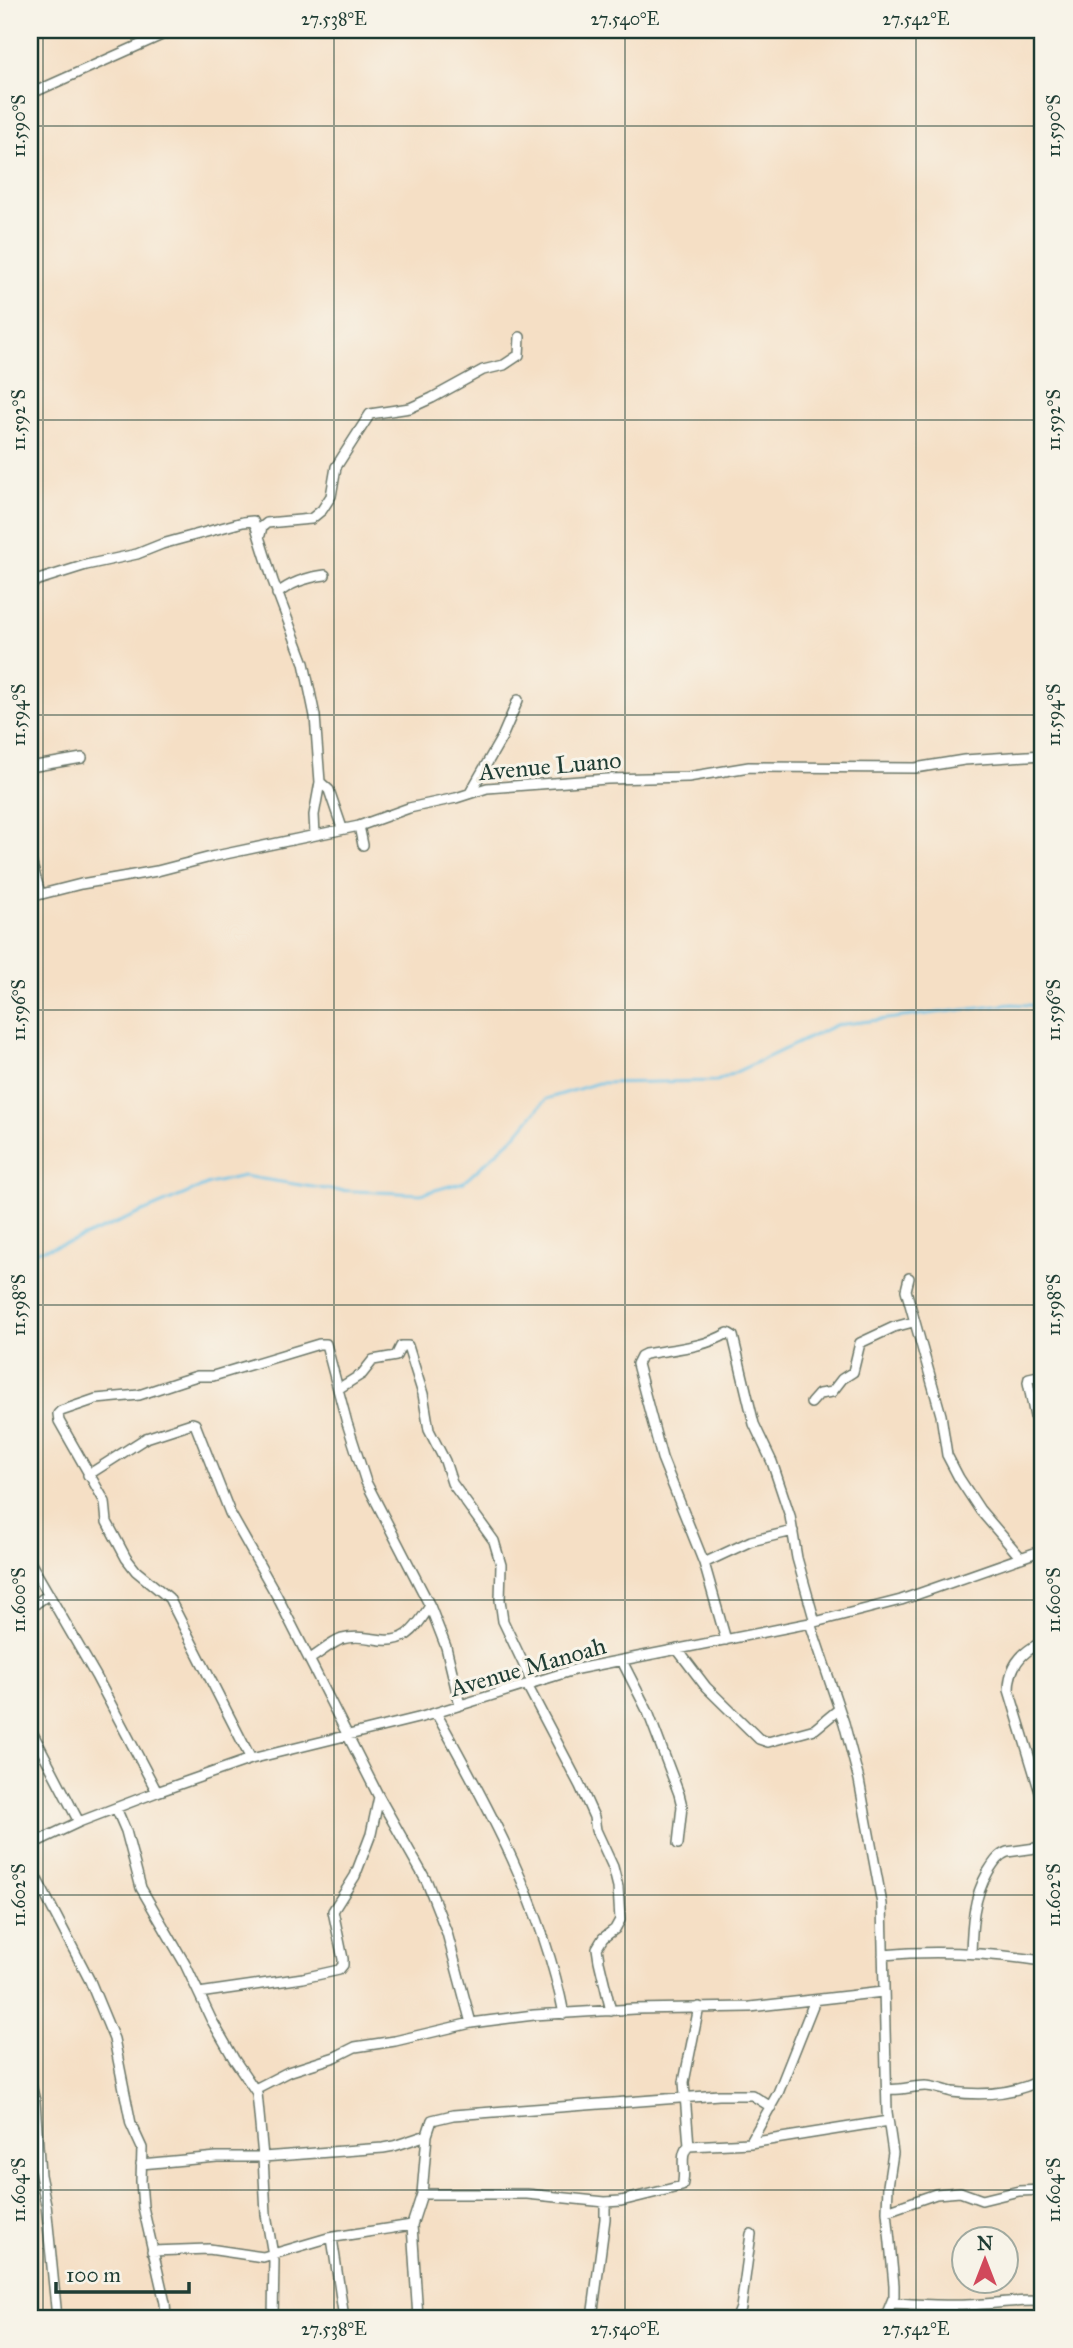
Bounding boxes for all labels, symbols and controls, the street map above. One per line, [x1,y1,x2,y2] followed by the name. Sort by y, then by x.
[301,8,367,30] text: 27.538°E
[590,8,660,30] text: 27.540°E
[882,8,950,30] text: 27.542°E
[8,94,30,158] text: 11.590°S
[1043,94,1065,158] text: 11.590°S
[8,389,30,451] text: 11.592°S
[1043,389,1065,451] text: 11.592°S
[8,684,30,746] text: 11.594°S
[1043,684,1065,746] text: 11.594°S
[476,745,623,787] street label: Avenue Luano
[8,979,30,1041] text: 11.596°S
[1043,979,1065,1041] text: 11.596°S
[8,1274,30,1336] text: 11.598°S
[1043,1274,1065,1336] text: 11.598°S
[8,1567,30,1633] text: 11.600°S
[1043,1567,1065,1633] text: 11.600°S
[446,1630,609,1704] street label: Avenue Manoah
[8,1863,30,1927] text: 11.602°S
[1043,1863,1065,1927] text: 11.602°S
[8,2158,30,2222] text: 11.604°S
[1043,2158,1065,2222] text: 11.604°S
[950,2226,1020,2296] north arrow
[977,2232,993,2255] text: N
[56,2250,189,2294] scale bar
[66,2262,121,2288] text: 100 m
[301,2318,367,2340] text: 27.538°E
[590,2318,660,2340] text: 27.540°E
[882,2318,950,2340] text: 27.542°E

